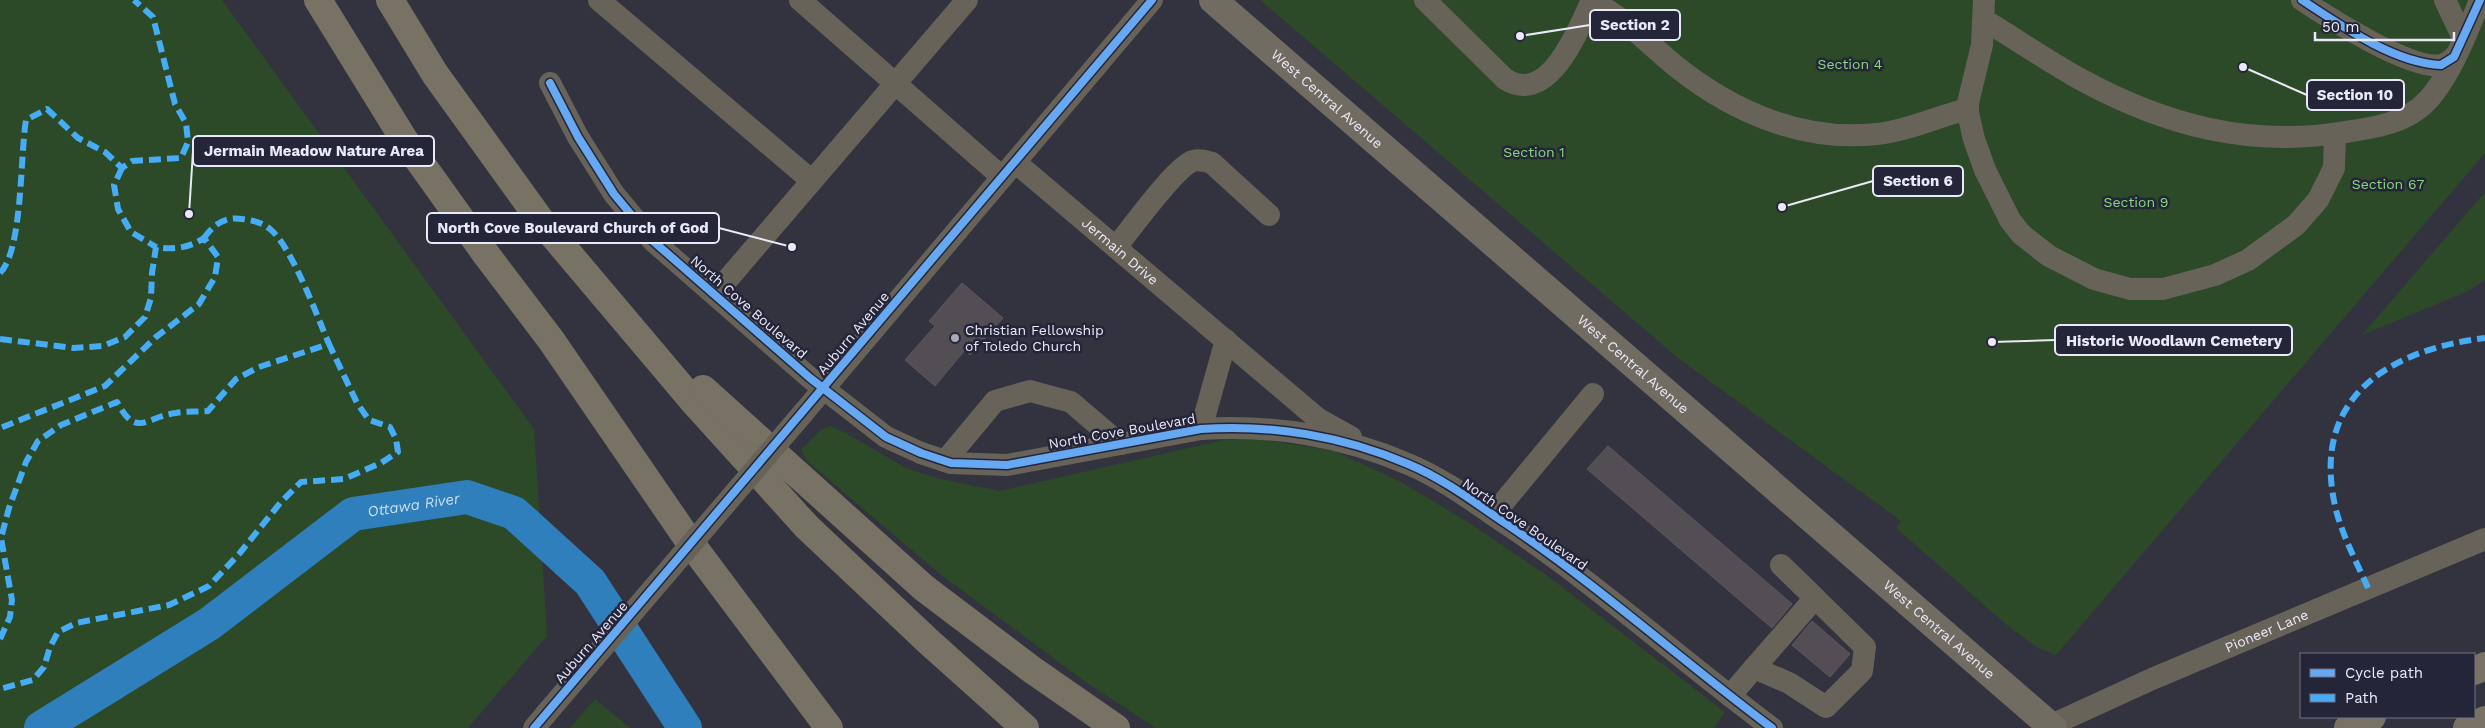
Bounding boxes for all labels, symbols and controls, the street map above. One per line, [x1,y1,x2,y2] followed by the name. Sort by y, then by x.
[1590,10,1680,40] callout: Section 2
[2315,10,2454,42] scale bar
[1600,16,1670,34] text: Section 2
[2322,18,2359,36] text: 50 m
[1268,46,1386,152] street label: West Central Avenue
[1818,56,1882,72] park label: Section 4
[2307,80,2404,110] callout: Section 10
[2317,86,2393,104] text: Section 10
[193,136,434,166] callout: Jermain Meadow Nature Area
[204,142,424,160] text: Jermain Meadow Nature Area
[1503,144,1565,160] park label: Section 1
[1873,166,1963,196] callout: Section 6
[1883,172,1953,190] text: Section 6
[2352,176,2424,192] park label: Section 67
[2104,194,2168,210] park label: Section 9
[427,213,719,243] callout: North Cove Boulevard Church of God
[1079,214,1162,288] street label: Jermain Drive
[437,219,709,237] text: North Cove Boulevard Church of God
[688,252,810,362] street label: North Cove Boulevard
[814,288,892,378] street label: Auburn Avenue
[1574,312,1692,417] street label: West Central Avenue
[965,322,1104,354] place label: Christian Fellowship of Toledo Church
[2055,325,2292,355] callout: Historic Woodlawn Cemetery
[949,332,961,344] marker: Christian Fellowship of Toledo Church
[2066,332,2283,350] text: Historic Woodlawn Cemetery
[1047,410,1197,452] street label: North Cove Boulevard
[1459,475,1591,573] street label: North Cove Boulevard
[366,489,462,521] water label: Ottawa River
[1880,577,1998,682] street label: West Central Avenue
[551,598,631,686] street label: Auburn Avenue
[2223,606,2311,655] street label: Pioneer Lane
[2300,653,2475,718] legend
[2345,664,2423,682] text: Cycle path
[2345,689,2378,707] text: Path

